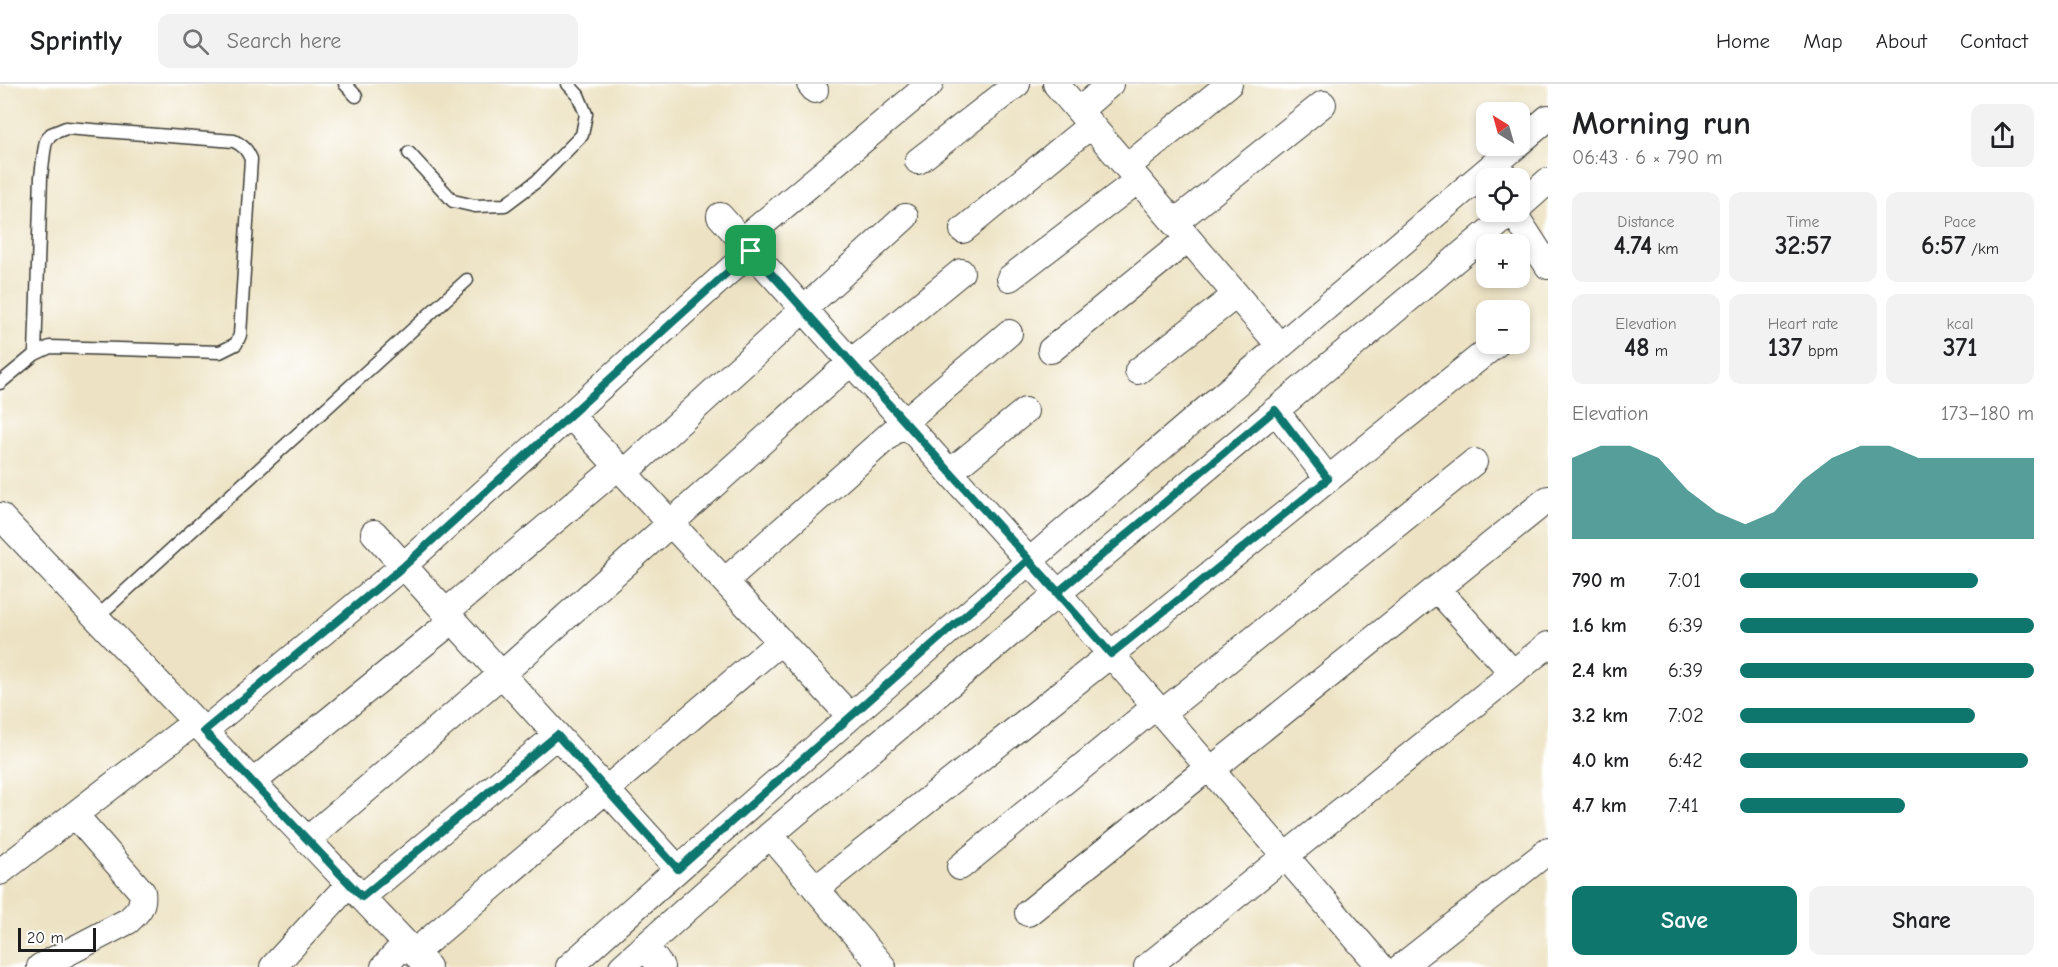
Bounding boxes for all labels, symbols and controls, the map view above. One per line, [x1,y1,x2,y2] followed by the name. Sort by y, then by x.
[158,14,578,68] search box
[30,25,122,57] text: Sprintly
[179,25,212,58] icon: search
[227,28,341,54] text: Search here
[1716,29,1770,53] text: Home
[1803,29,1843,53] text: Map
[1876,29,1927,53] text: About
[1960,29,2028,53] text: Contact
[1476,102,1530,156] north arrow
[1476,102,1530,354] map controls
[1572,104,1751,142] text: Morning run
[1971,104,2034,167] button: share
[1572,146,1722,169] text: 06:43 · 6 × 790 m
[1476,168,1530,222] button: locate
[1617,213,1675,231] text: Distance
[1786,213,1820,231] text: Time
[1944,213,1976,231] text: Pace
[725,225,776,276] pin
[1613,231,1652,261] text: 4.74
[1775,231,1831,261] text: 32:57
[1921,231,1966,261] text: 6:57
[734,234,767,267] icon: arrive
[1476,234,1530,288] button: +
[1652,240,1679,258] text: km
[1966,240,1999,258] text: /km
[1476,300,1530,354] button: −
[1615,315,1677,333] text: Elevation
[1768,315,1838,333] text: Heart rate
[1947,315,1973,333] text: kcal
[1624,333,1649,363] text: 48
[1768,333,1803,363] text: 137
[1943,333,1977,363] text: 371
[1649,342,1668,360] text: m
[1803,342,1838,360] text: bpm
[1572,402,1649,425] text: Elevation
[1941,402,2034,425] text: 173–180 m
[1572,569,1626,592] text: 790 m
[1668,569,1701,592] text: 7:01
[1572,614,1627,637] text: 1.6 km
[1668,614,1703,637] text: 6:39
[1572,659,1628,682] text: 2.4 km
[1668,659,1703,682] text: 6:39
[1572,704,1628,727] text: 3.2 km
[1668,704,1704,727] text: 7:02
[1572,749,1629,772] text: 4.0 km
[1668,749,1703,772] text: 6:42
[1572,794,1627,817] text: 4.7 km
[1668,794,1699,817] text: 7:41
[1572,886,1797,955] button: Save
[1809,886,2034,955] button: Share
[18,925,96,952] scale bar
[27,929,64,947] text: 20 m

